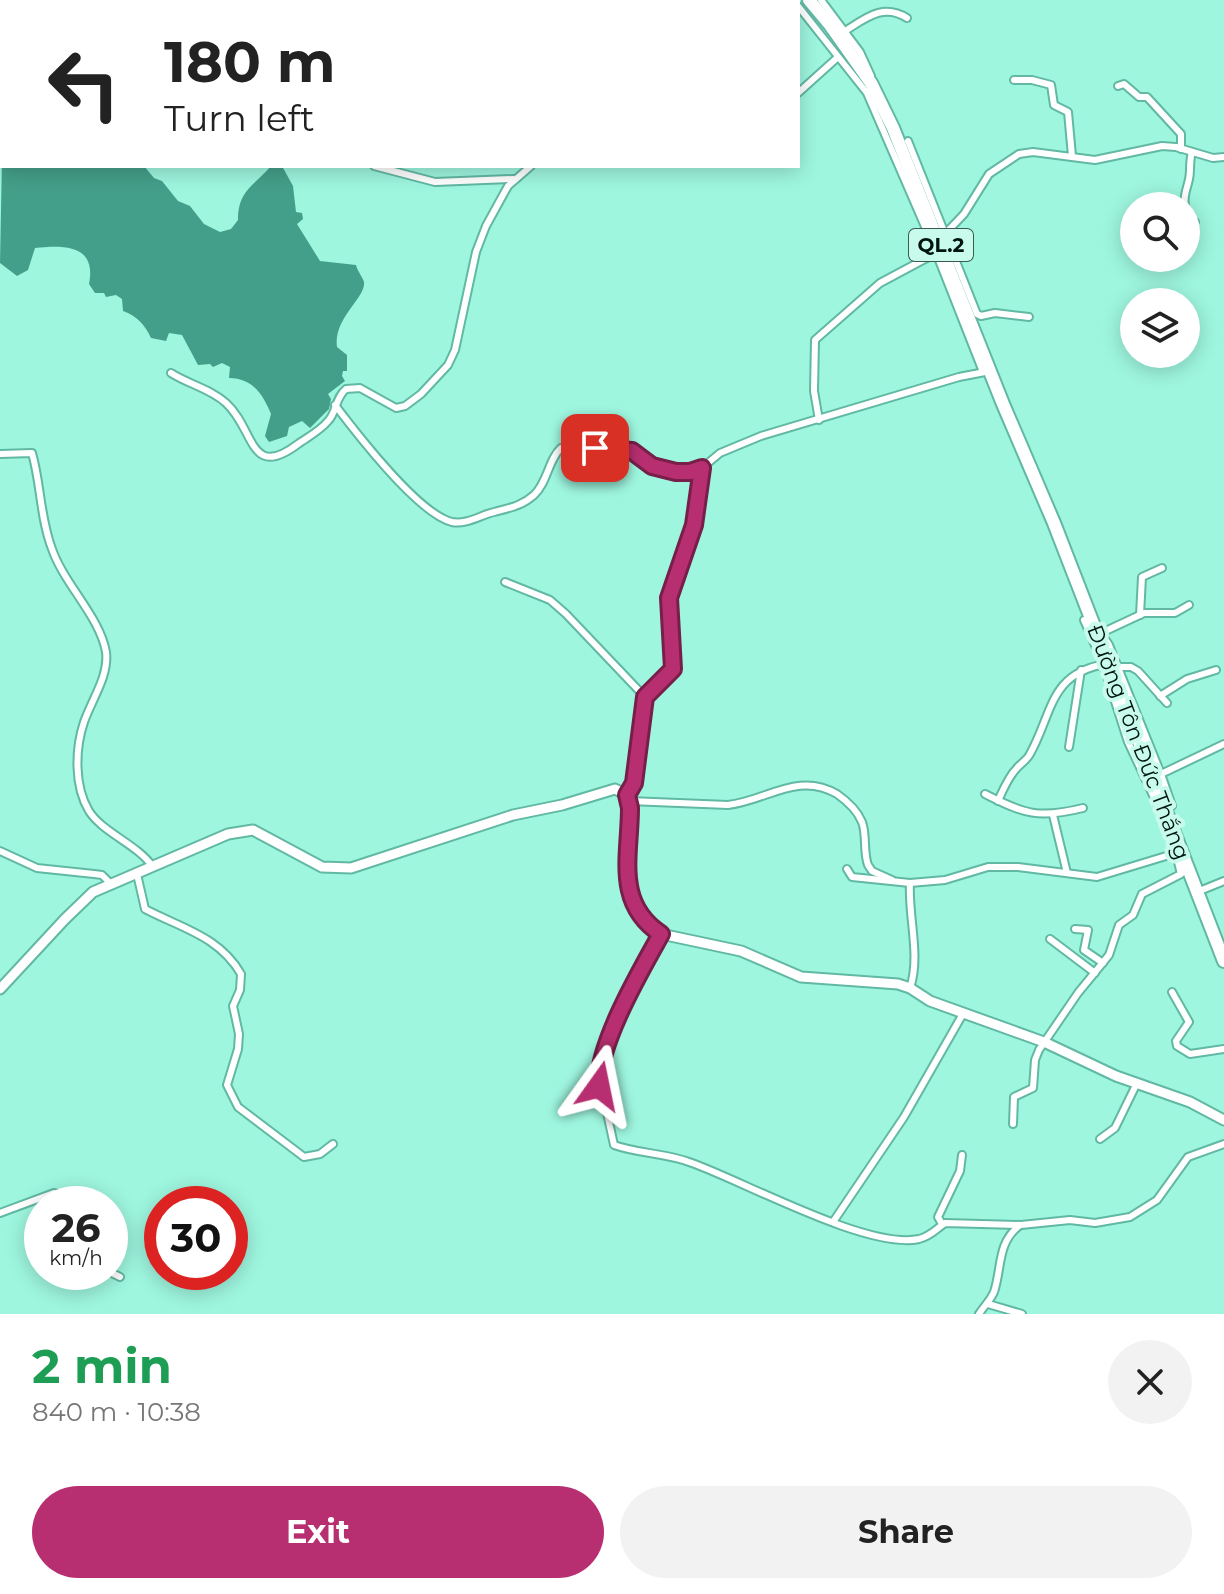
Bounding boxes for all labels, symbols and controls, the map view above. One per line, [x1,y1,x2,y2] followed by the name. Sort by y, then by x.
[164,28,336,96] text: 180 m
[32,32,136,136] icon: left
[164,96,315,140] text: Turn left
[1120,192,1200,368] map controls
[1120,192,1200,272] button: search
[909,229,973,261] road number: QL.2
[1120,288,1200,368] button: layers
[561,414,629,482] pin
[573,426,617,470] icon: arrive
[1081,621,1196,863] street label: Đường Tôn Đức Thắng
[557,1044,641,1128] position arrow
[144,1186,248,1290] speed limit sign: 30
[51,1203,101,1252] text: 26
[49,1246,103,1270] text: km/h
[32,1337,172,1395] text: 2 min
[1108,1340,1192,1424] button: close
[32,1396,201,1428] text: 840 m · 10:38
[32,1486,604,1578] button: Exit
[620,1486,1192,1578] button: Share

